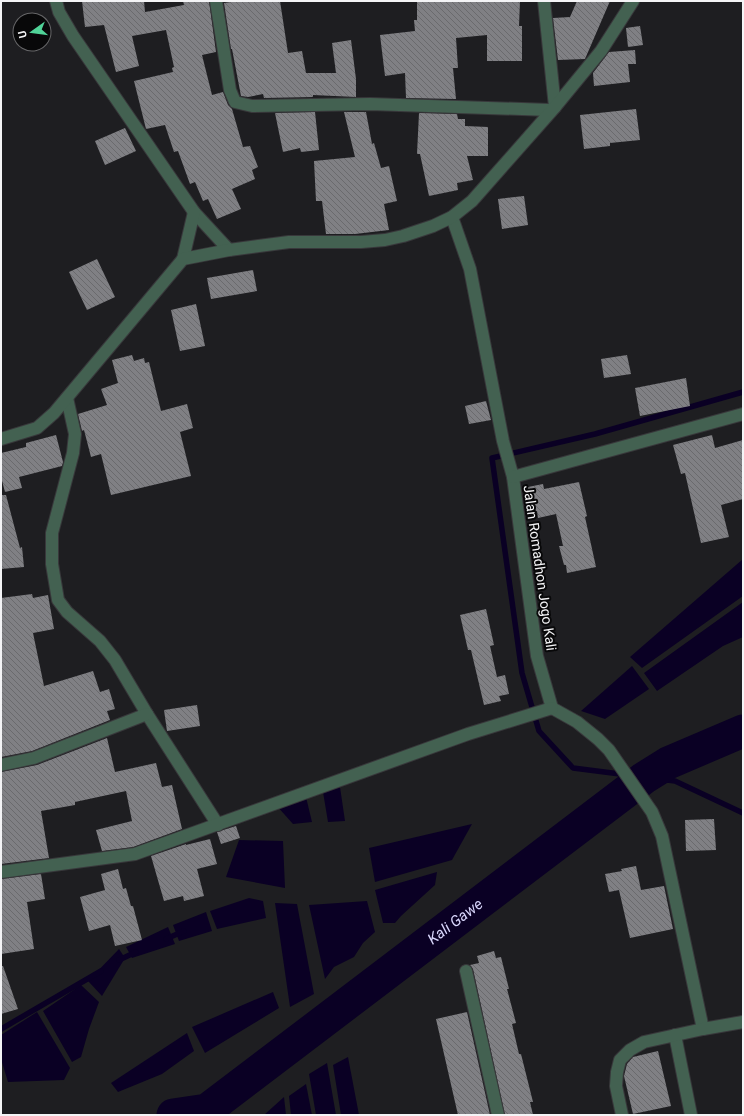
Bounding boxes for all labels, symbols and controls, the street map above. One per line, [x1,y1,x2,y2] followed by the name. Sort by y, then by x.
[12,12,52,52] north arrow
[16,29,30,39] text: U
[520,484,560,652] street label: Jalan Romadhon Jogo Kali
[424,895,486,948] water label: Kali Gawe

